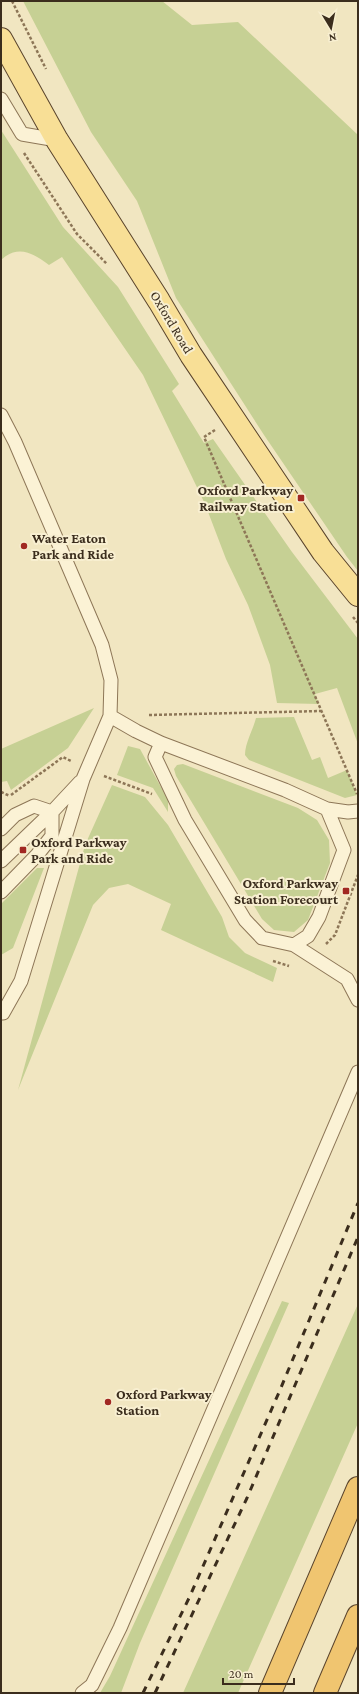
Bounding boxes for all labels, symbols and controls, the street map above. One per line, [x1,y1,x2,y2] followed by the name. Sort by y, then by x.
[311,8,351,48] north arrow
[328,31,337,44] text: N
[147,288,197,357] street label: Oxford Road
[197,482,293,514] place label: Oxford Parkway Railway Station
[296,493,306,503] marker: Oxford Parkway Railway Station
[31,530,115,562] place label: Water Eaton Park and Ride
[19,541,29,551] marker: Water Eaton Park and Ride
[31,834,127,866] place label: Oxford Parkway Park and Ride
[18,845,28,855] marker: Oxford Parkway Park and Ride
[234,875,339,907] place label: Oxford Parkway Station Forecourt
[341,886,351,896] marker: Oxford Parkway Station Forecourt
[116,1386,212,1418] place label: Oxford Parkway Station
[103,1397,113,1407] marker: Oxford Parkway Station
[223,1660,294,1686] scale bar
[229,1667,254,1681] text: 20 m

